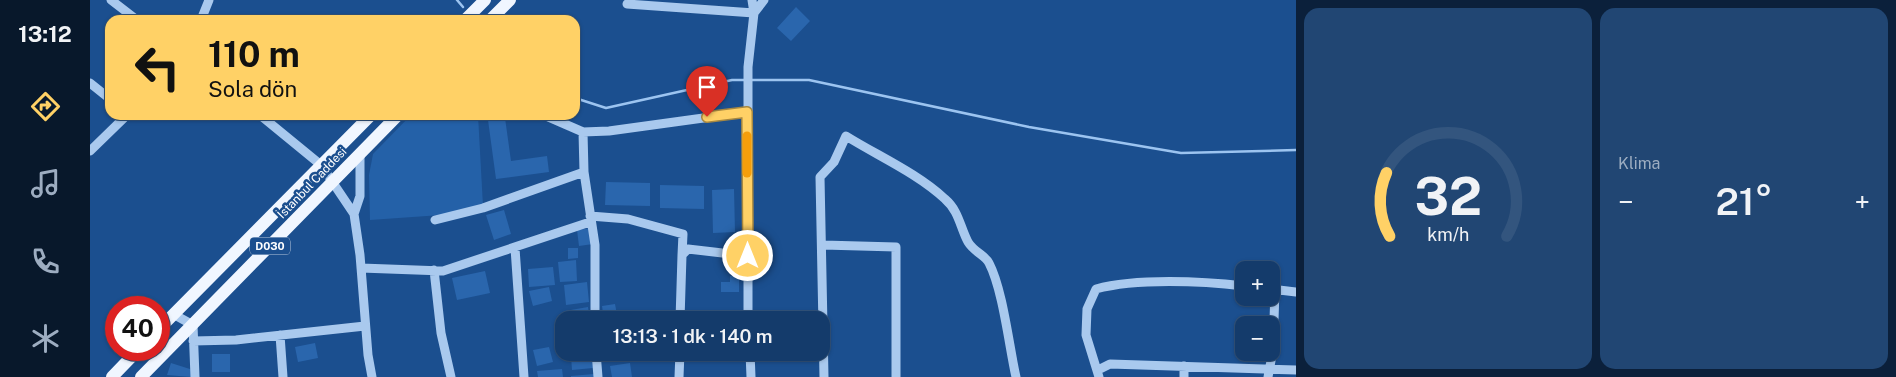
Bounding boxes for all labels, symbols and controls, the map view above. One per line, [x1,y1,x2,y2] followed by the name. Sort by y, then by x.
[18,21,72,47] text: 13:12
[208,34,300,75] text: 110 m
[125,35,190,100] icon: left
[686,66,728,117] pin
[693,73,721,101] icon: arrive
[208,76,297,102] text: Sola dön
[28,89,63,124] icon: directions
[275,145,349,221] street label: İstanbul Caddesi
[1618,154,1660,173] text: Klima
[28,166,63,201] icon: music
[1414,166,1482,227] text: 32
[1715,179,1773,224] text: 21°
[1618,185,1634,218] text: −
[1854,185,1870,218] text: +
[1427,224,1469,245] text: km/h
[721,229,773,281] position arrow
[250,238,290,255] road number: D030
[28,244,63,279] icon: phone
[1235,261,1280,361] map controls
[1235,261,1280,306] button: +
[105,296,170,361] speed limit sign: 40
[1235,316,1280,361] button: −
[28,321,63,356] icon: climate
[612,325,773,347] text: 13:13 · 1 dk · 140 m

